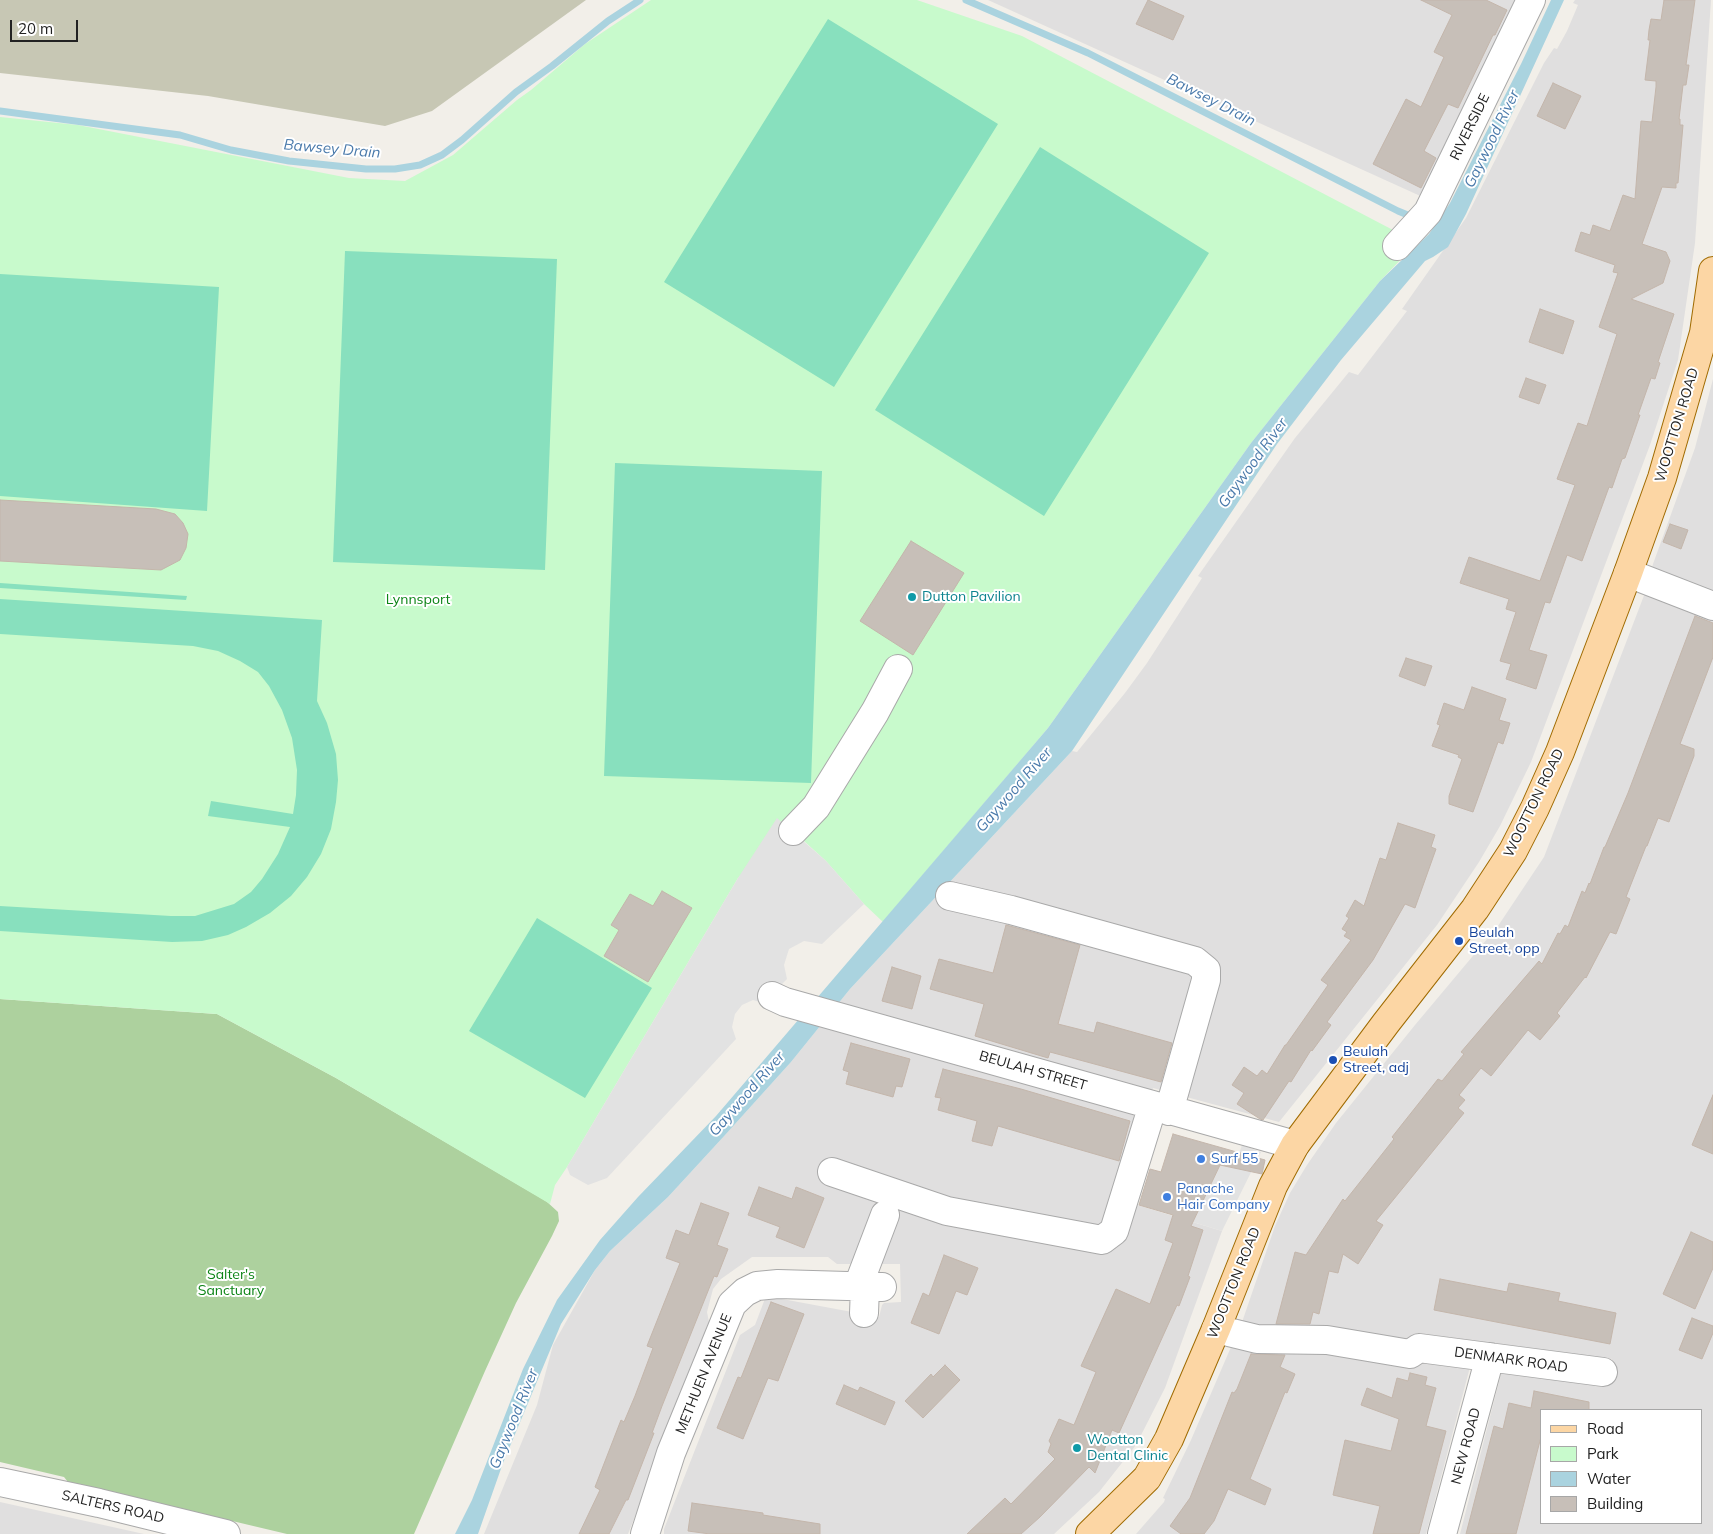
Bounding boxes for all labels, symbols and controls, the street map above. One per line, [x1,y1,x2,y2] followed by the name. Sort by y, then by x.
[12,10,80,42] scale bar
[18,19,53,38] text: 20 m
[1164,70,1258,130] water label: Bawsey Drain
[1461,87,1523,191] water label: Gaywood River
[1447,91,1493,163] street label: RIVERSIDE
[283,136,381,162] water label: Bawsey Drain
[1652,366,1702,484] street label: WOOTTON ROAD
[1214,415,1292,511] water label: Gaywood River
[922,589,1021,605] place label: Dutton Pavilion
[906,591,918,603] marker: Dutton Pavilion
[386,592,450,608] park label: Lynnsport
[972,744,1056,836] water label: Gaywood River
[1500,746,1568,860] street label: WOOTTON ROAD
[1469,925,1540,958] place label: Beulah Street, opp
[1453,935,1465,947] marker: Beulah Street, opp
[1343,1044,1409,1076] place label: Beulah Street, adj
[705,1048,789,1140] water label: Gaywood River
[977,1048,1089,1094] street label: BEULAH STREET
[1327,1054,1339,1066] marker: Beulah Street, adj
[1211,1151,1258,1167] place label: Surf 55
[1195,1153,1207,1165] marker: Surf 55
[1177,1181,1270,1214] place label: Panache Hair Company
[1161,1191,1173,1203] marker: Panache Hair Company
[1204,1225,1264,1341] street label: WOOTTON ROAD
[198,1267,264,1300] park label: Salter's Sanctuary
[672,1311,736,1437] street label: METHUEN AVENUE
[1453,1344,1569,1376] street label: DENMARK ROAD
[486,1366,542,1472] water label: Gaywood River
[1448,1406,1484,1486] street label: NEW ROAD
[1540,1409,1703,1524] legend
[1587,1419,1624,1438] text: Road
[1087,1432,1168,1464] place label: Wootton Dental Clinic
[1071,1442,1083,1454] marker: Wootton Dental Clinic
[1587,1444,1619,1463] text: Park
[1587,1469,1631,1488] text: Water
[60,1487,166,1527] street label: SALTERS ROAD
[1587,1494,1643,1513] text: Building

